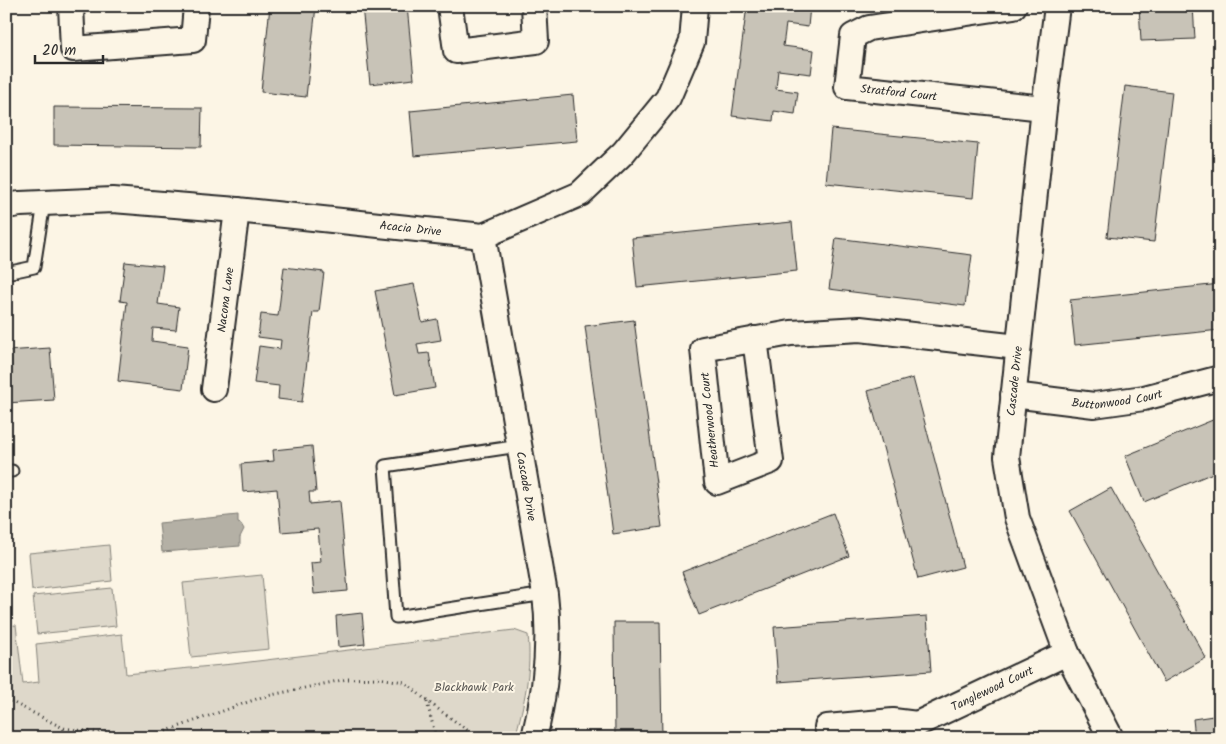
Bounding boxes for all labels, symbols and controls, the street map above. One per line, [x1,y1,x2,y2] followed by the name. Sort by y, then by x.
[35,32,102,64] scale bar
[42,39,76,63] text: 20 m
[859,79,939,106] street label: Stratford Court
[379,216,443,241] street label: Acacia Drive
[212,265,239,333] street label: Nacona Lane
[1002,345,1028,417] street label: Cascade Drive
[695,371,724,469] street label: Heatherwood Court
[1071,384,1165,415] street label: Buttonwood Court
[511,450,542,523] street label: Cascade Drive
[948,661,1037,716] street label: Tanglewood Court
[434,678,514,697] park label: Blackhawk Park

